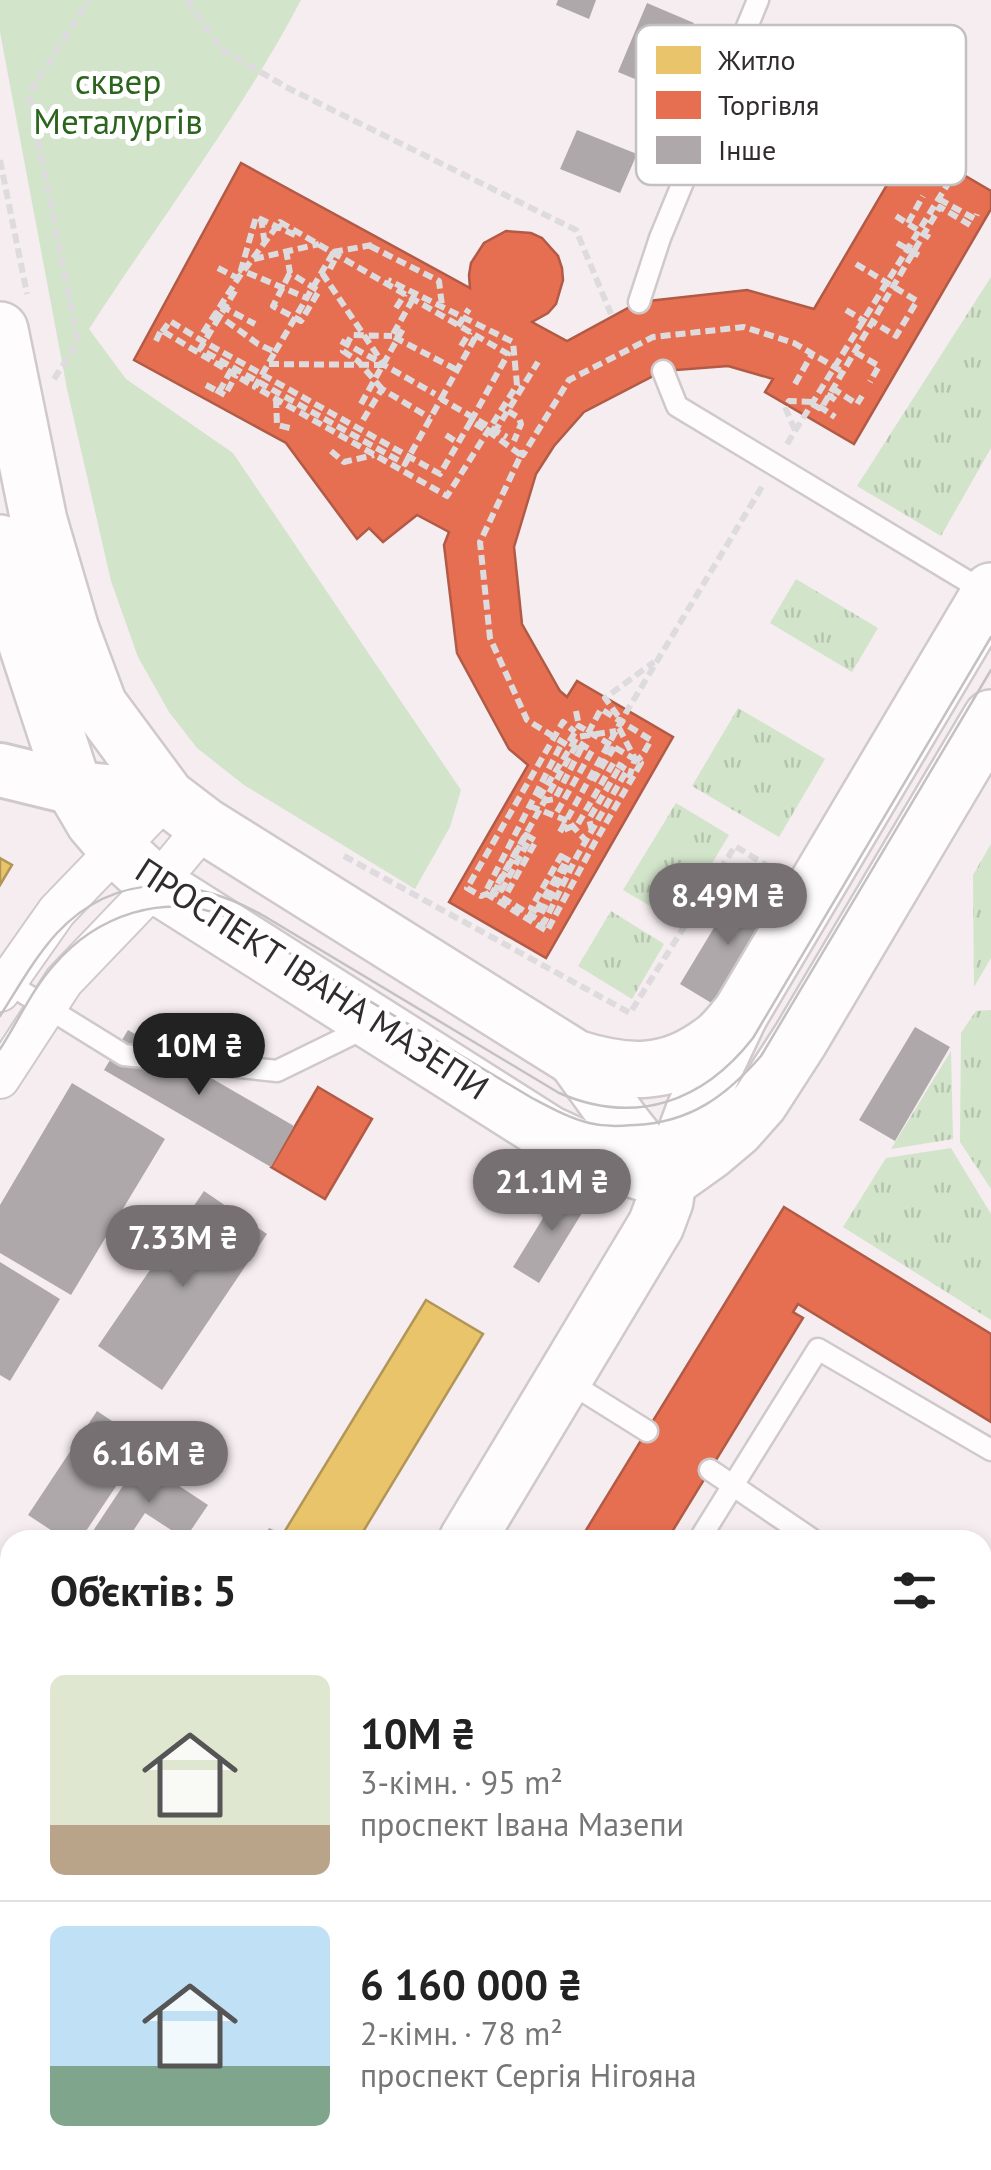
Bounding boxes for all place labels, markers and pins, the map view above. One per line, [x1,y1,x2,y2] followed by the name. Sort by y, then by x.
[636,863,820,948] pin: 8.49M ₴
[129,1013,269,1098] pin: 10M ₴
[460,1149,644,1234] pin: 21.1M ₴
[91,1205,275,1290] pin: 7.33M ₴
[57,1421,241,1506] pin: 6.16M ₴

